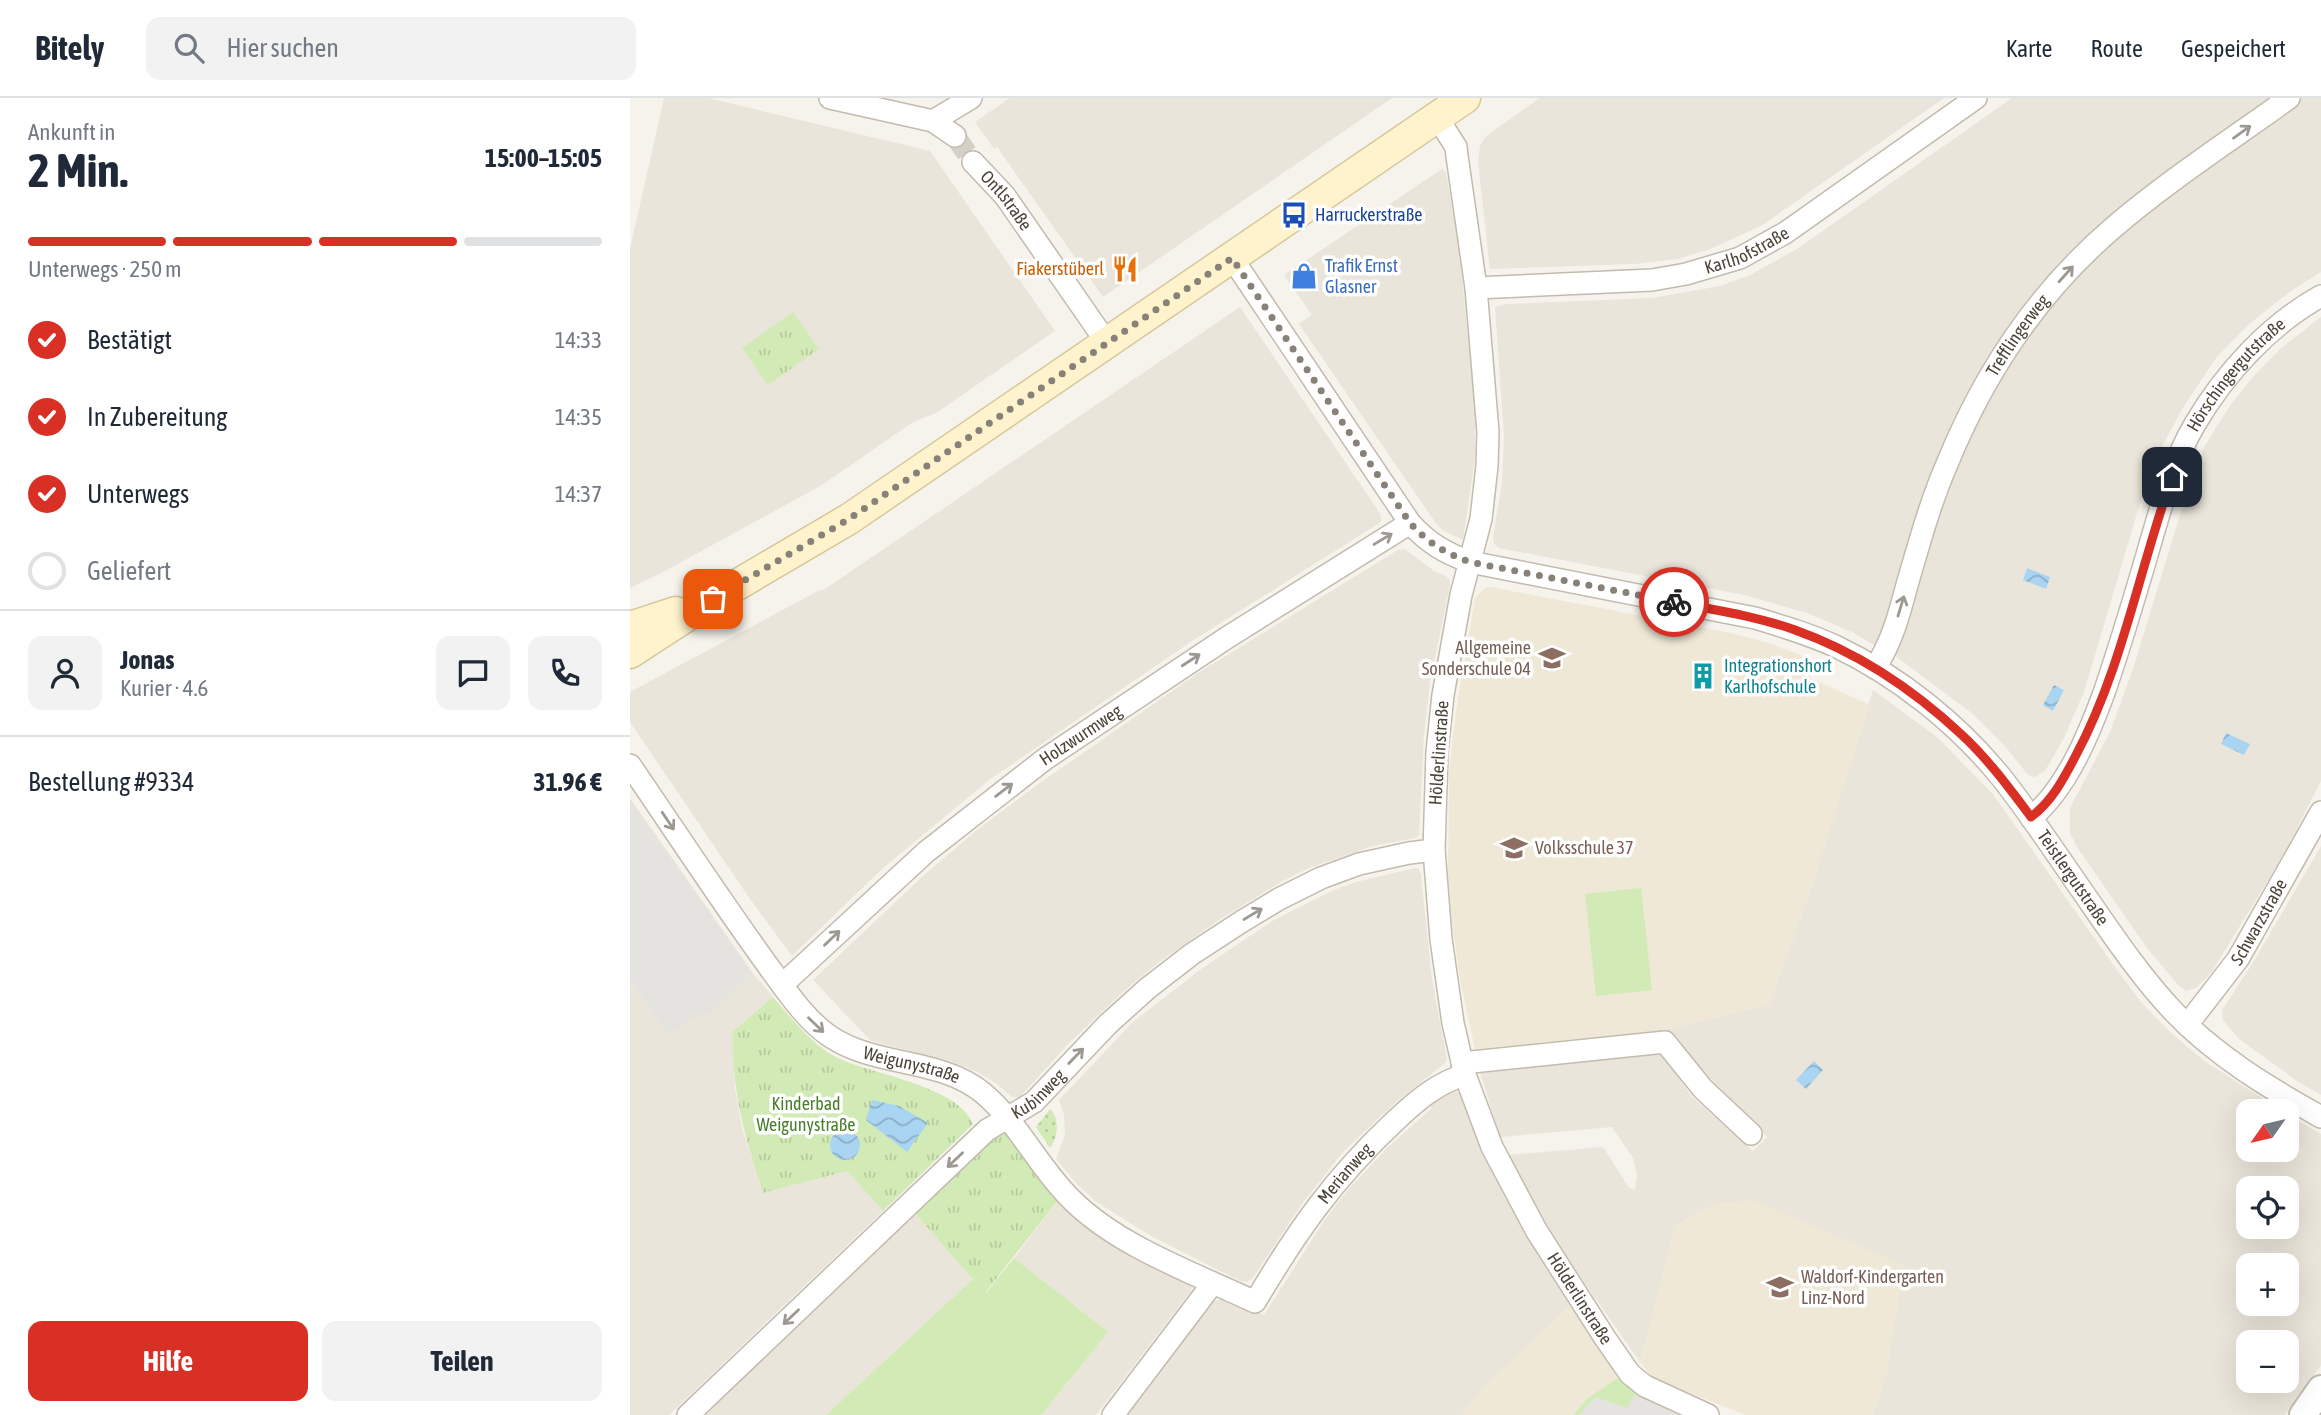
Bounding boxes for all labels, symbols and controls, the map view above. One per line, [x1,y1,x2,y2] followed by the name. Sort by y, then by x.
[146,17,636,80] search box
[35,29,104,67] text: Bitely
[170,29,208,67] icon: search
[226,33,339,63] text: Hier suchen
[2006,35,2052,62] text: Karte
[2090,35,2143,62] text: Route
[2181,35,2286,62] text: Gespeichert
[28,119,115,145] text: Ankunft in
[2232,125,2251,139] one-way arrow
[485,143,602,173] text: 15:00–15:05
[28,144,128,197] text: 2 Min.
[976,166,1037,234] street label: Ontlstraße
[1279,200,1309,230] bus stop icon: Harruckerstraße
[1315,204,1422,225] place label: Harruckerstraße
[1702,222,1792,278] street label: Karlhofstraße
[1110,254,1140,284] restaurant icon: Fiakerstüberl
[1325,255,1398,297] place label: Trafik Ernst Glasner
[28,256,182,282] text: Unterwegs · 250 m
[1016,258,1104,279] place label: Fiakerstüberl
[1289,261,1319,291] shop icon: Trafik Ernst Glasner
[2057,266,2074,283] one-way arrow
[1982,290,2053,380] street label: Trefflingerweg
[2182,313,2289,435] street label: Hörschingergutstraße
[28,321,66,359] icon: check
[87,325,172,355] text: Bestätigt
[555,327,602,353] text: 14:33
[28,398,66,436] icon: check
[87,402,227,432] text: In Zubereitung
[555,404,602,430] text: 14:35
[2142,447,2202,507] pin
[2153,458,2191,496] icon: home
[28,475,66,513] icon: check
[87,479,189,509] text: Unterwegs
[555,481,602,507] text: 14:37
[1373,532,1393,546] one-way arrow
[87,556,171,586] text: Geliefert
[1639,567,1709,637] courier
[683,569,743,629] pin
[694,580,732,618] icon: bag
[1655,583,1693,621] icon: bike
[1896,595,1909,617] one-way arrow
[28,636,102,710] button: person
[436,636,510,710] button: chat
[528,636,602,710] button: phone
[1422,637,1531,679] place label: Allgemeine Sonderschule 04
[1537,643,1567,673] school or university icon: Allgemeine Sonderschule 04
[120,645,174,675] text: Jonas
[1181,653,1200,668] one-way arrow
[1724,655,1832,697] place label: Integrationshort Karlhofschule
[1688,661,1718,691] building icon: Integrationshort Karlhofschule
[120,675,208,701] text: Kurier · 4.6
[1035,700,1126,770] street label: Holzwurmweg
[1424,700,1453,806] street label: Hölderlinstraße
[28,767,194,797] text: Bestellung #9334
[533,767,602,797] text: 31.96 €
[994,782,1013,797] one-way arrow
[661,811,675,830] one-way arrow
[2033,826,2114,929] street label: Teistlergutstraße
[1499,833,1529,863] school or university icon: Volksschule 37
[1535,837,1633,858] place label: Volksschule 37
[2226,875,2291,969] street label: Schwarzstraße
[1243,907,1263,921] one-way arrow
[823,930,840,947] one-way arrow
[808,1016,825,1033] one-way arrow
[861,1042,963,1087] street label: Weigunystraße
[1068,1048,1085,1065] one-way arrow
[1007,1065,1070,1123] street label: Kubinweg
[757,1093,855,1135] park label: Kinderbad Weigunystraße
[2236,1099,2300,1162] north arrow
[2236,1099,2299,1393] map controls
[1313,1138,1377,1208] street label: Merianweg
[946,1152,964,1168] one-way arrow
[2236,1176,2299,1239] button: locate
[1543,1248,1617,1348] street label: Hölderlinstraße
[2236,1253,2299,1316] button: +
[1801,1266,1944,1308] place label: Waldorf-Kindergarten Linz-Nord
[1765,1272,1795,1302] school or university icon: Waldorf-Kindergarten Linz-Nord
[782,1308,799,1325] one-way arrow
[28,1321,308,1401] button: Hilfe
[322,1321,602,1401] button: Teilen
[2236,1330,2299,1393] button: −

